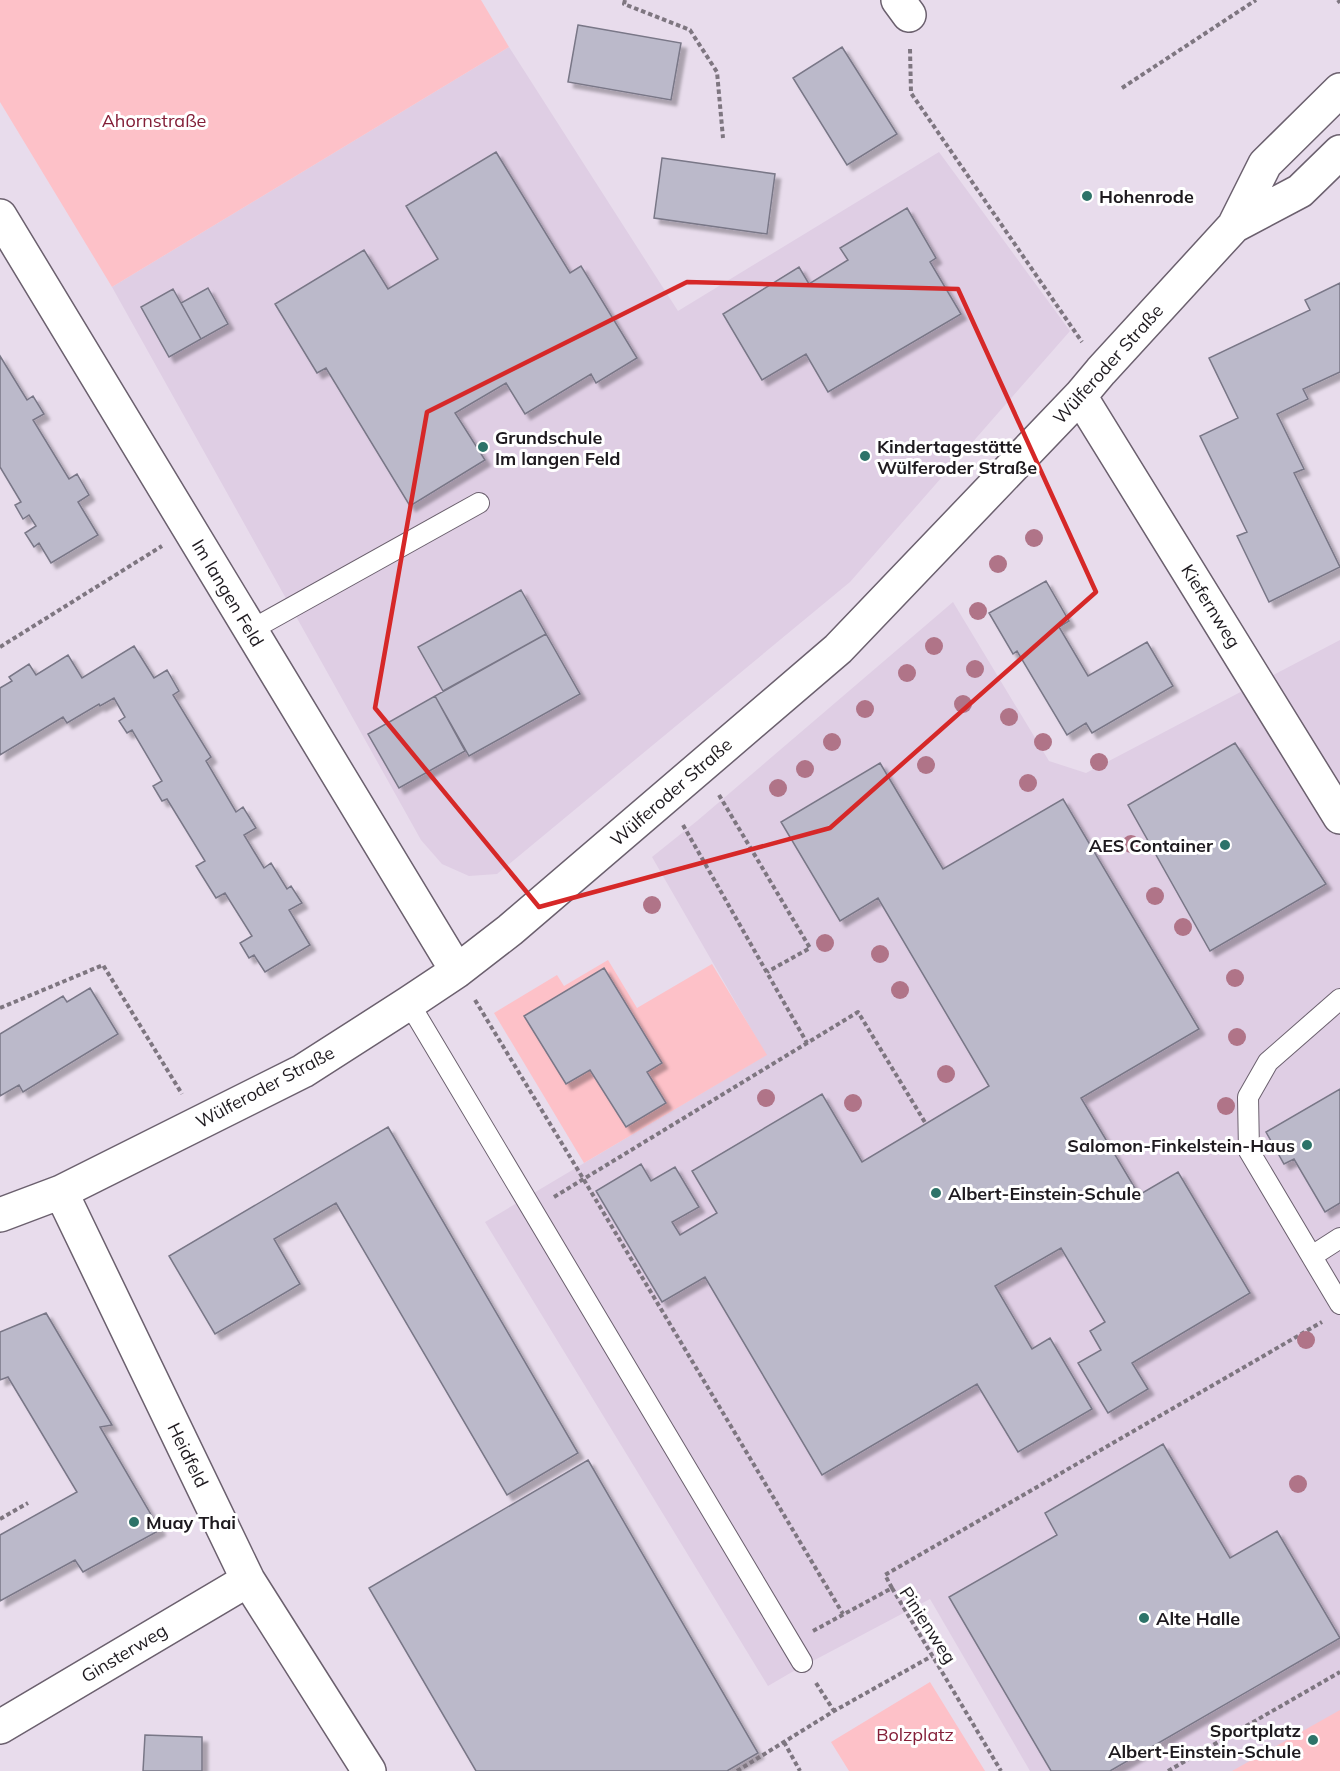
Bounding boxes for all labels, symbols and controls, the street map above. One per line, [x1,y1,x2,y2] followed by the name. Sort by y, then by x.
[102,109,206,132] park label: Ahornstraße
[1099,185,1194,208] place label: Hohenrode
[1080,189,1094,203] marker: Hohenrode
[1048,299,1168,429] street label: Wülferoder Straße
[495,426,620,470] place label: Grundschule Im langen Feld
[877,435,1037,479] place label: Kindertagestätte Wülferoder Straße
[476,440,490,454] marker: Grundschule Im langen Feld
[858,449,872,463] marker: Kindertagestätte Wülferoder Straße
[187,535,269,651] street label: Im langen Feld
[1176,560,1246,652] street label: Kiefernweg
[605,733,737,851] street label: Wülferoder Straße
[1089,834,1214,857] place label: AES Container
[1218,838,1232,852] marker: AES Container
[192,1041,338,1133] street label: Wülferoder Straße
[1067,1134,1295,1157] place label: Salomon-Finkelstein-Haus
[1300,1138,1314,1152] marker: Salomon-Finkelstein-Haus
[948,1182,1141,1205] place label: Albert-Einstein-Schule
[929,1186,943,1200] marker: Albert-Einstein-Schule
[162,1419,214,1491] street label: Heidfeld
[146,1511,236,1534] place label: Muay Thai
[127,1515,141,1529] marker: Muay Thai
[895,1582,961,1668] street label: Pinienweg
[1156,1607,1240,1630] place label: Alte Halle
[1137,1611,1151,1625] marker: Alte Halle
[77,1618,171,1688] street label: Ginsterweg
[1108,1719,1301,1763] place label: Sportplatz Albert-Einstein-Schule
[876,1723,954,1746] park label: Bolzplatz
[1306,1733,1320,1747] marker: Sportplatz Albert-Einstein-Schule

